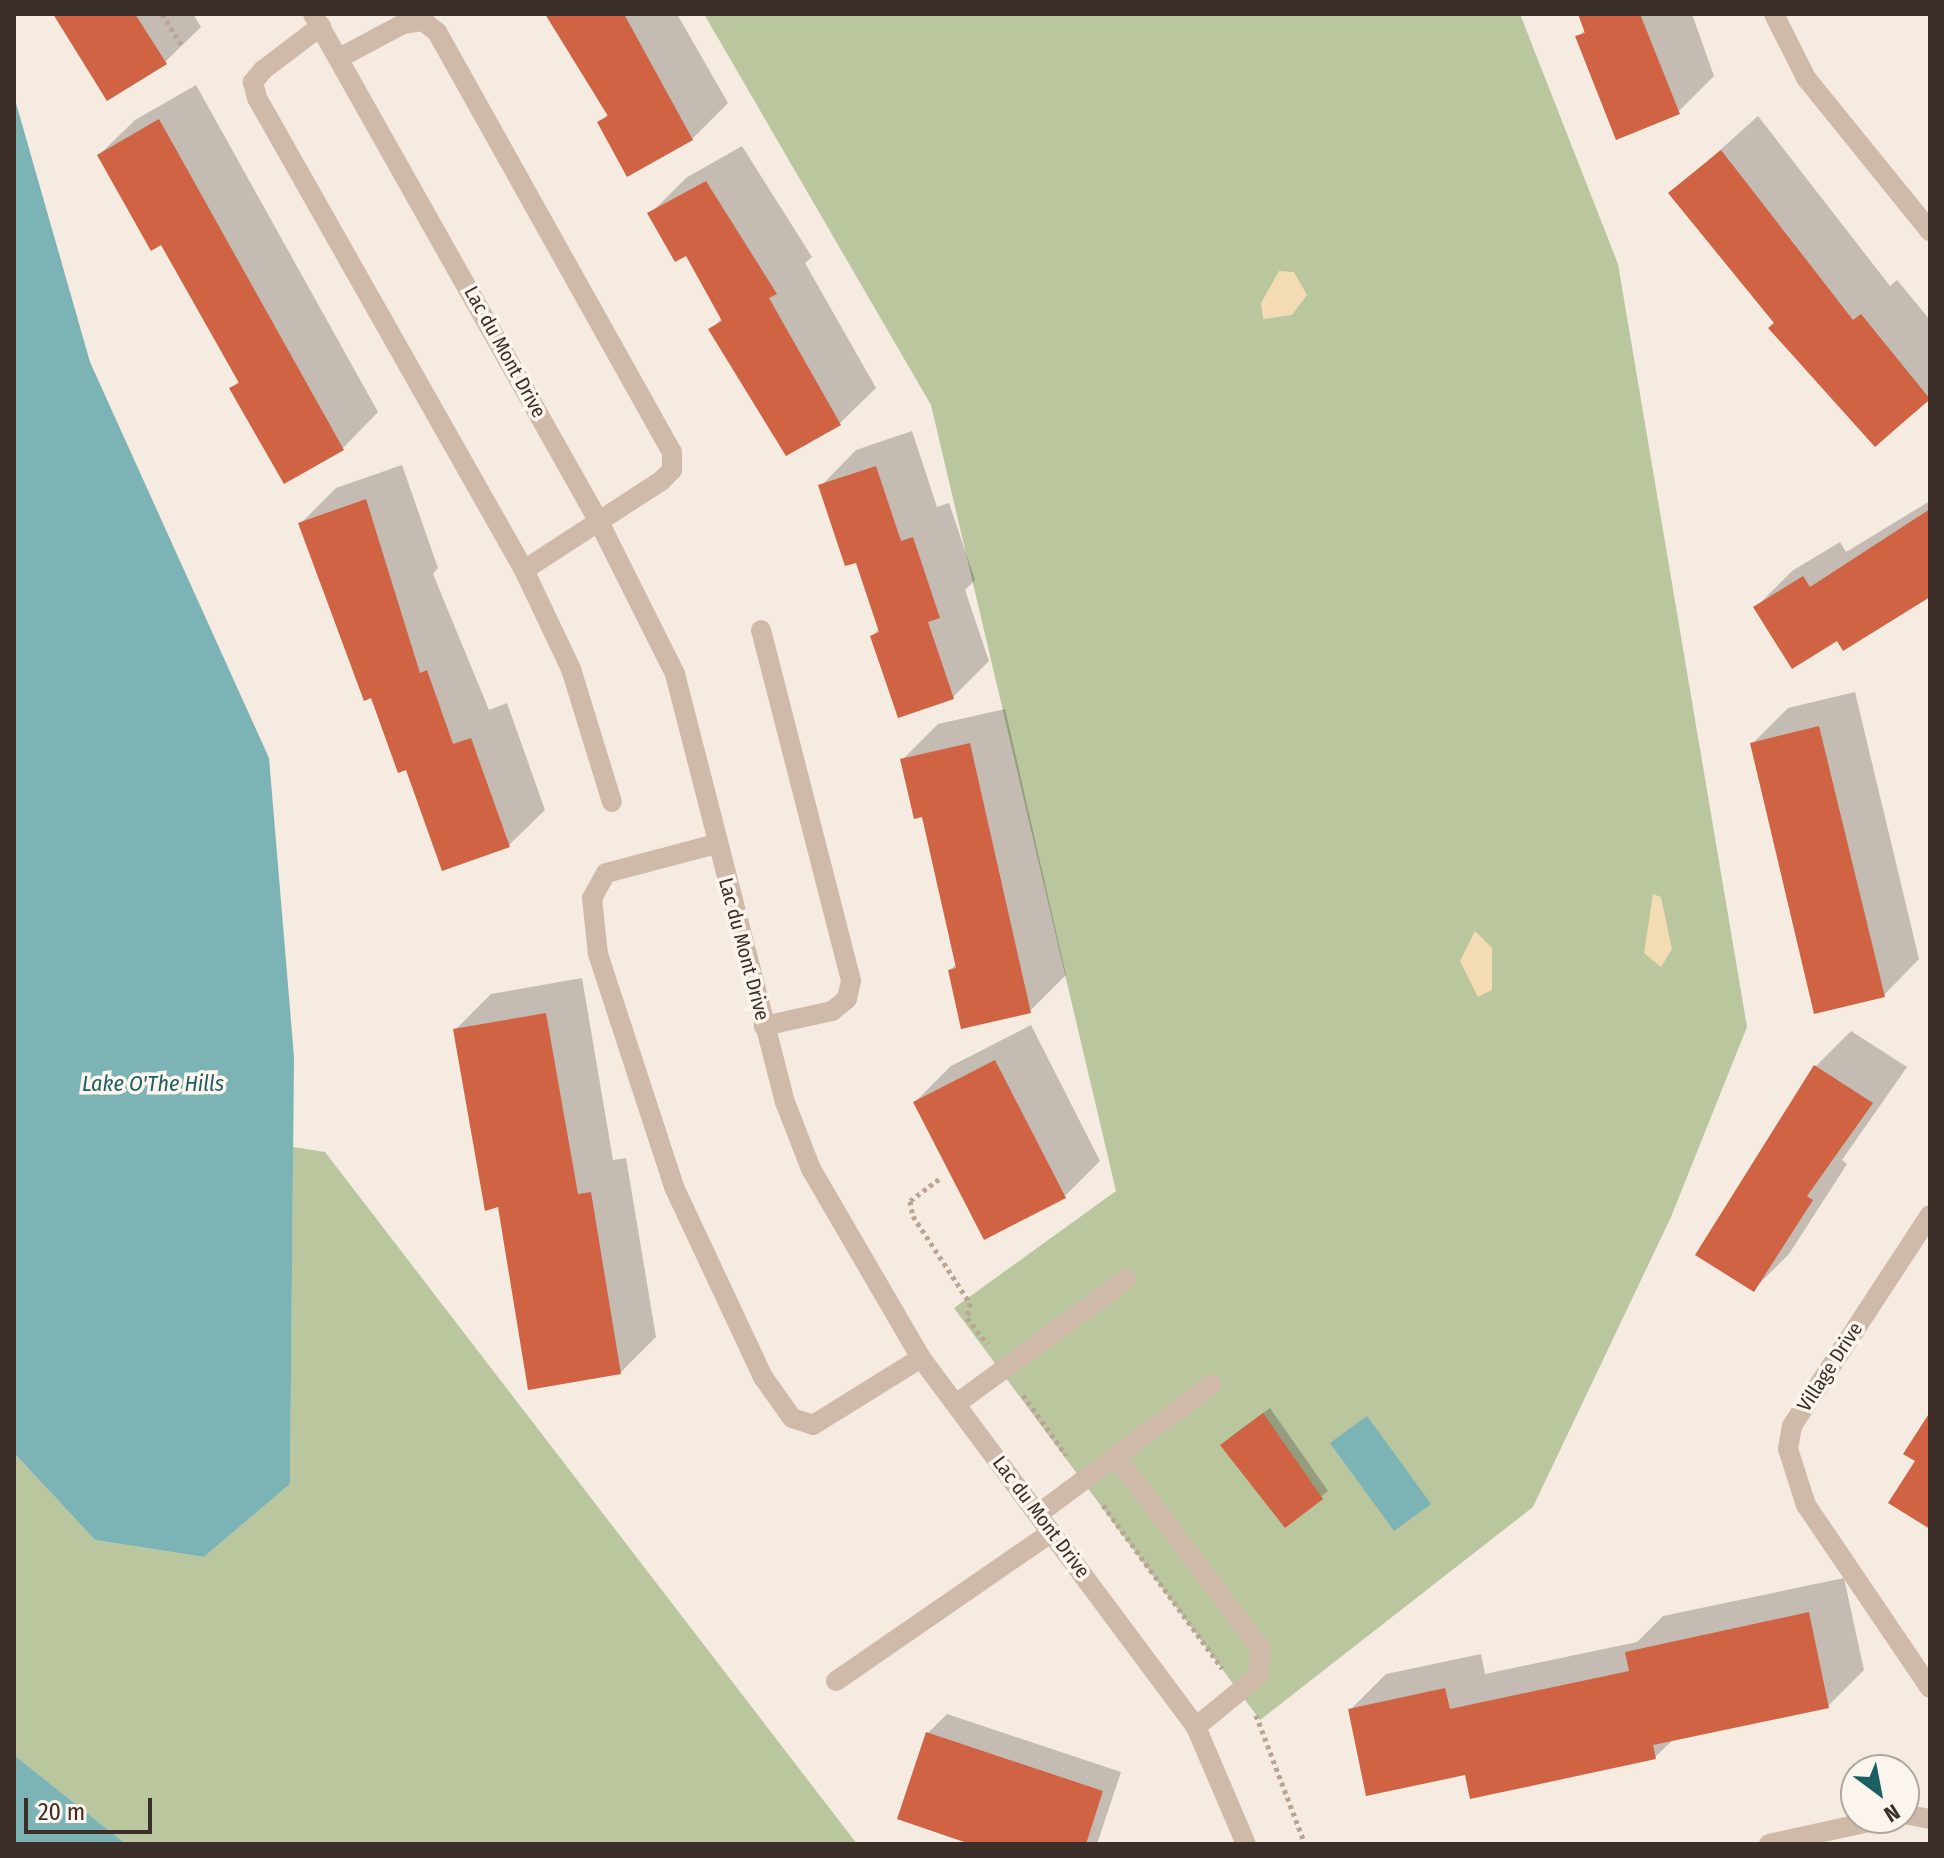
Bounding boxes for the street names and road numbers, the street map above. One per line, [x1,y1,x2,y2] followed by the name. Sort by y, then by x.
[459,282,551,422] street label: Lac du Mont Drive
[713,875,775,1023] street label: Lac du Mont Drive
[1792,1318,1868,1416] street label: Village Drive
[987,1451,1095,1583] street label: Lac du Mont Drive

